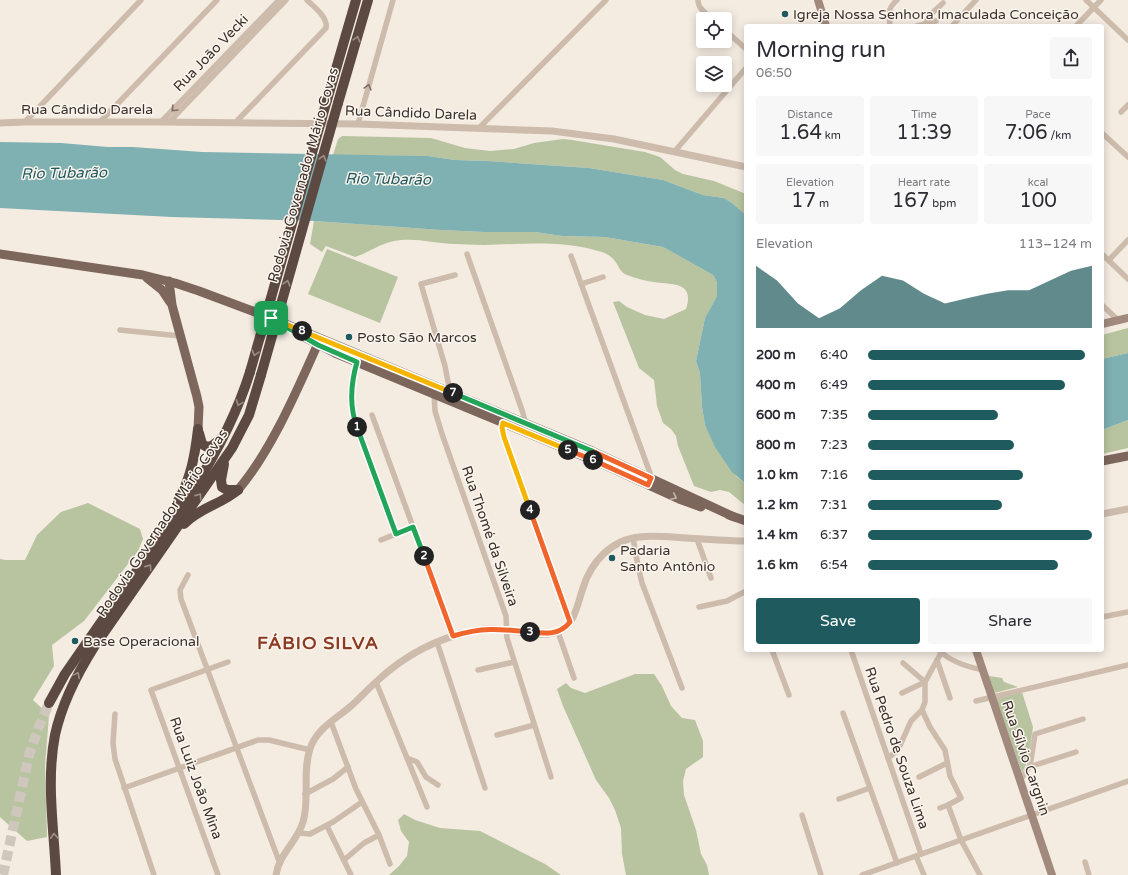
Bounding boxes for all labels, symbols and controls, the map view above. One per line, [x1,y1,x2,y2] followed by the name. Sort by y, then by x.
[793,6,1079,23] place label: Igreja Nossa Senhora Imaculada Conceição
[780,9,790,19] marker: Igreja Nossa Senhora Imaculada Conceição
[170,11,252,95] street label: Rua João Vecki
[696,12,732,92] map controls
[696,12,732,48] button: locate
[352,36,361,43] one-way arrow
[756,37,886,63] text: Morning run
[1050,37,1092,79] button: share
[696,56,732,92] button: layers
[264,65,342,284] street label: Rodovia Governador Mário Covas
[756,65,792,81] text: 06:50
[363,84,372,91] one-way arrow
[21,101,153,118] street label: Rua Cândido Darela
[345,102,477,124] street label: Rua Cândido Darela
[171,104,179,112] one-way arrow
[787,108,833,121] text: Distance
[911,108,937,121] text: Time
[1025,108,1051,121] text: Pace
[779,121,822,145] text: 1.64
[896,121,952,145] text: 11:39
[1005,121,1048,145] text: 7:06
[822,129,841,142] text: km
[1048,129,1071,142] text: /km
[318,155,327,162] one-way arrow
[21,163,108,183] water label: Rio Tubarão
[345,169,432,189] water label: Rio Tubarão
[786,176,834,189] text: Elevation
[898,176,950,189] text: Heart rate
[1028,176,1048,189] text: kcal
[791,189,816,213] text: 17
[892,189,929,213] text: 167
[1019,189,1057,213] text: 100
[816,197,829,210] text: m
[929,197,956,210] text: bpm
[756,236,813,252] text: Elevation
[1019,236,1092,252] text: 113–124 m
[282,280,291,287] one-way arrow
[254,301,288,335] pin
[260,307,282,329] icon: arrive
[292,321,312,341] pin: 8
[299,324,305,337] text: 8
[357,329,477,346] place label: Posto São Marcos
[344,332,354,342] marker: Posto São Marcos
[756,347,796,363] text: 200 m
[820,347,848,363] text: 6:40
[251,350,260,357] one-way arrow
[756,377,796,393] text: 400 m
[820,377,848,393] text: 6:49
[443,383,463,403] pin: 7
[450,386,456,399] text: 7
[236,400,244,407] one-way arrow
[756,407,796,423] text: 600 m
[820,407,848,423] text: 7:35
[347,417,367,437] pin: 1
[354,420,360,433] text: 1
[93,426,231,620] street label: Rodovia Governador Mário Covas
[756,437,796,453] text: 800 m
[820,437,848,453] text: 7:23
[558,440,578,460] pin: 5
[565,443,571,456] text: 5
[583,450,603,470] pin: 6
[590,453,596,466] text: 6
[458,463,522,609] street label: Rua Thomé da Silveira
[756,467,798,483] text: 1.0 km
[820,467,848,483] text: 7:16
[669,492,677,500] one-way arrow
[194,493,202,500] one-way arrow
[756,497,798,513] text: 1.2 km
[820,497,848,513] text: 7:31
[520,500,540,520] pin: 4
[527,503,533,516] text: 4
[756,527,798,543] text: 1.4 km
[820,527,848,543] text: 6:37
[620,542,715,575] place label: Padaria Santo Antônio
[414,546,434,566] pin: 2
[421,549,427,562] text: 2
[607,553,617,563] marker: Padaria Santo Antônio
[756,557,798,573] text: 1.6 km
[820,557,848,573] text: 6:54
[144,564,152,571] one-way arrow
[756,598,920,644] button: Save
[928,598,1092,644] button: Share
[520,622,540,642] pin: 3
[527,625,533,638] text: 3
[257,632,379,654] district label: FÁBIO SILVA
[83,633,199,650] place label: Base Operacional
[70,636,80,646] marker: Base Operacional
[861,665,933,831] street label: Rua Pedro de Souza Lima
[73,672,80,679] one-way arrow
[998,698,1054,818] street label: Rua Sílvio Cargnin
[166,714,226,842] street label: Rua Luiz João Mina
[50,833,58,839] one-way arrow

